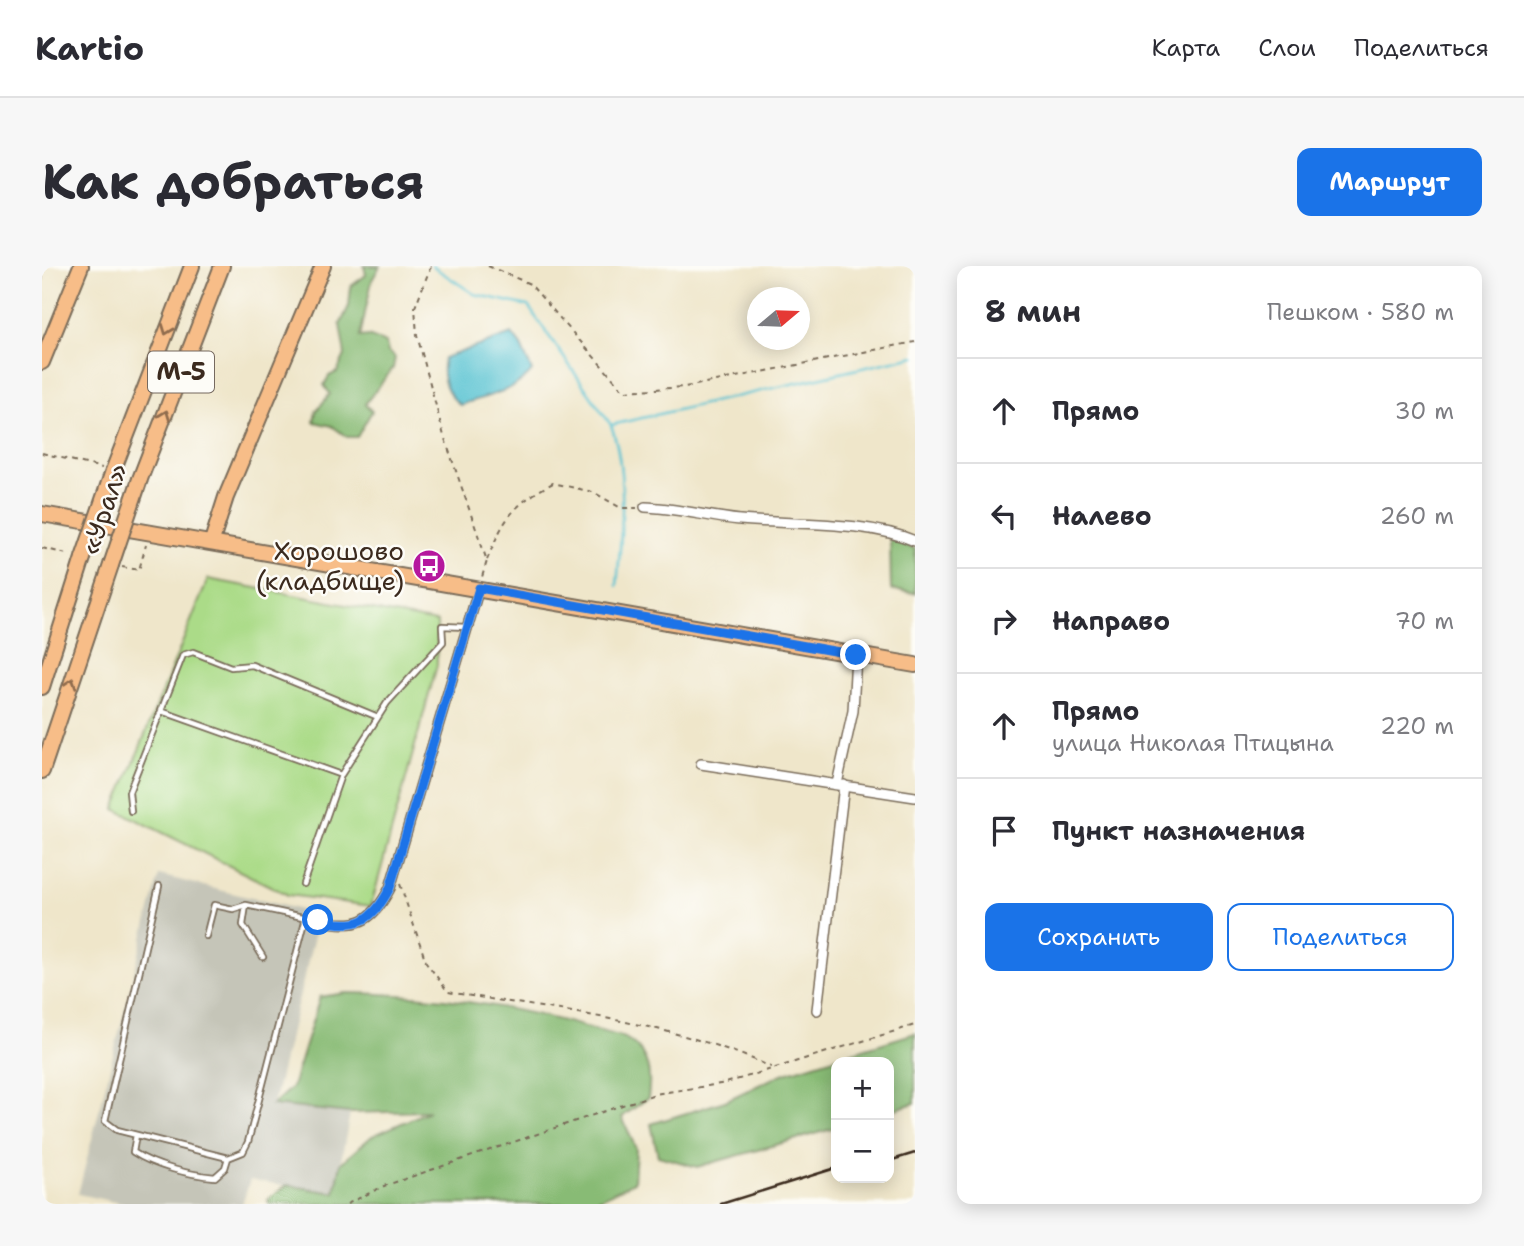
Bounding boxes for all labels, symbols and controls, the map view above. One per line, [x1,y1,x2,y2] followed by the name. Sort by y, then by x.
[35,26,144,71] text: Kartio
[1152,32,1220,64] text: Карта
[1258,32,1316,64] text: Слои
[1354,32,1489,64] text: Поделиться
[1297,148,1482,216] button: Маршрут
[42,149,424,215] text: Как добраться
[747,287,810,350] north arrow
[985,291,1081,332] text: 8 мин
[1267,297,1454,327] text: Пешком · 580 m
[162,323,176,335] one-way arrow
[148,352,214,392] road number: М-5
[985,392,1023,430] icon: ahead
[1052,393,1140,428] text: Прямо
[1395,396,1454,426] text: 30 m
[156,409,170,421] one-way arrow
[72,459,135,559] street label: «Урал»
[985,497,1023,535] icon: left
[1052,498,1152,533] text: Налево
[1380,501,1454,531] text: 260 m
[256,533,404,598] place label: Хорошово (кладбище)
[410,547,448,585] bus stop icon: Хорошово (кладбище)
[985,602,1023,640] icon: right
[1052,603,1170,638] text: Направо
[1395,606,1454,636] text: 70 m
[840,639,871,670] route end
[63,677,77,689] one-way arrow
[1052,693,1140,728] text: Прямо
[985,707,1023,745] icon: ahead
[1380,711,1454,741] text: 220 m
[1052,728,1334,758] text: улица Николая Птицына
[985,812,1023,850] icon: arrive
[1052,813,1305,848] text: Пункт назначения
[985,903,1213,971] button: Сохранить
[1227,903,1454,971] button: Поделиться
[302,904,333,935] route start
[831,1057,894,1183] map controls
[831,1057,894,1120] button: +
[831,1120,894,1183] button: −

